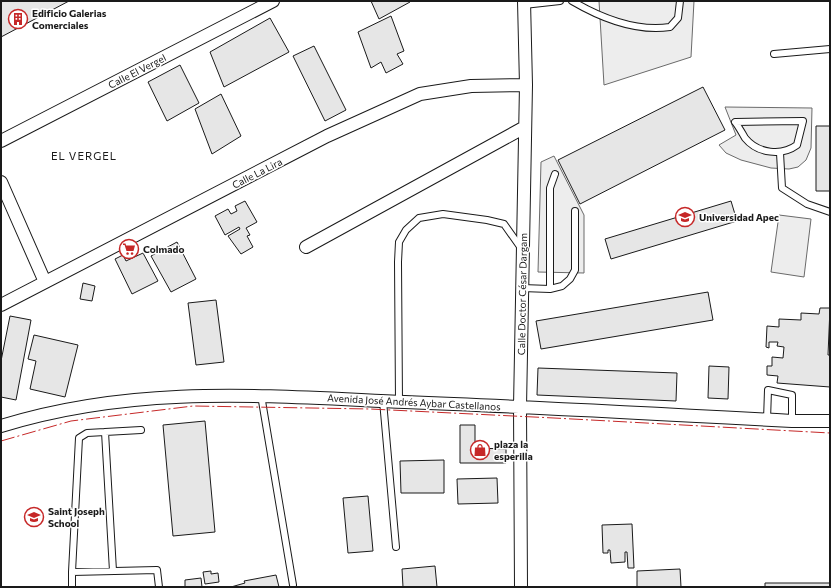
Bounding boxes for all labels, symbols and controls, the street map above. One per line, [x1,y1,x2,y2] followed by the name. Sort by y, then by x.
[32,7,107,31] place label: Edificio Galerias Comerciales
[7,8,29,30] building icon: Edificio Galerias Comerciales
[106,51,168,91] street label: Calle El Vergel
[51,149,117,162] district label: EL VERGEL
[230,155,284,191] street label: Calle La Lira
[674,206,696,228] school or university icon: Universidad Apec
[699,211,779,223] place label: Universidad Apec
[515,233,529,355] street label: Calle Doctor César Dargam
[118,238,140,260] supermarket icon: Colmado
[143,243,184,255] place label: Colmado
[327,391,501,413] street label: Avenida José Andrés Aybar Castellanos
[494,438,533,462] place label: plaza la esperilla
[469,439,491,461] shop icon: plaza la esperilla
[48,505,105,529] place label: Saint Joseph School
[23,506,45,528] school or university icon: Saint Joseph School

